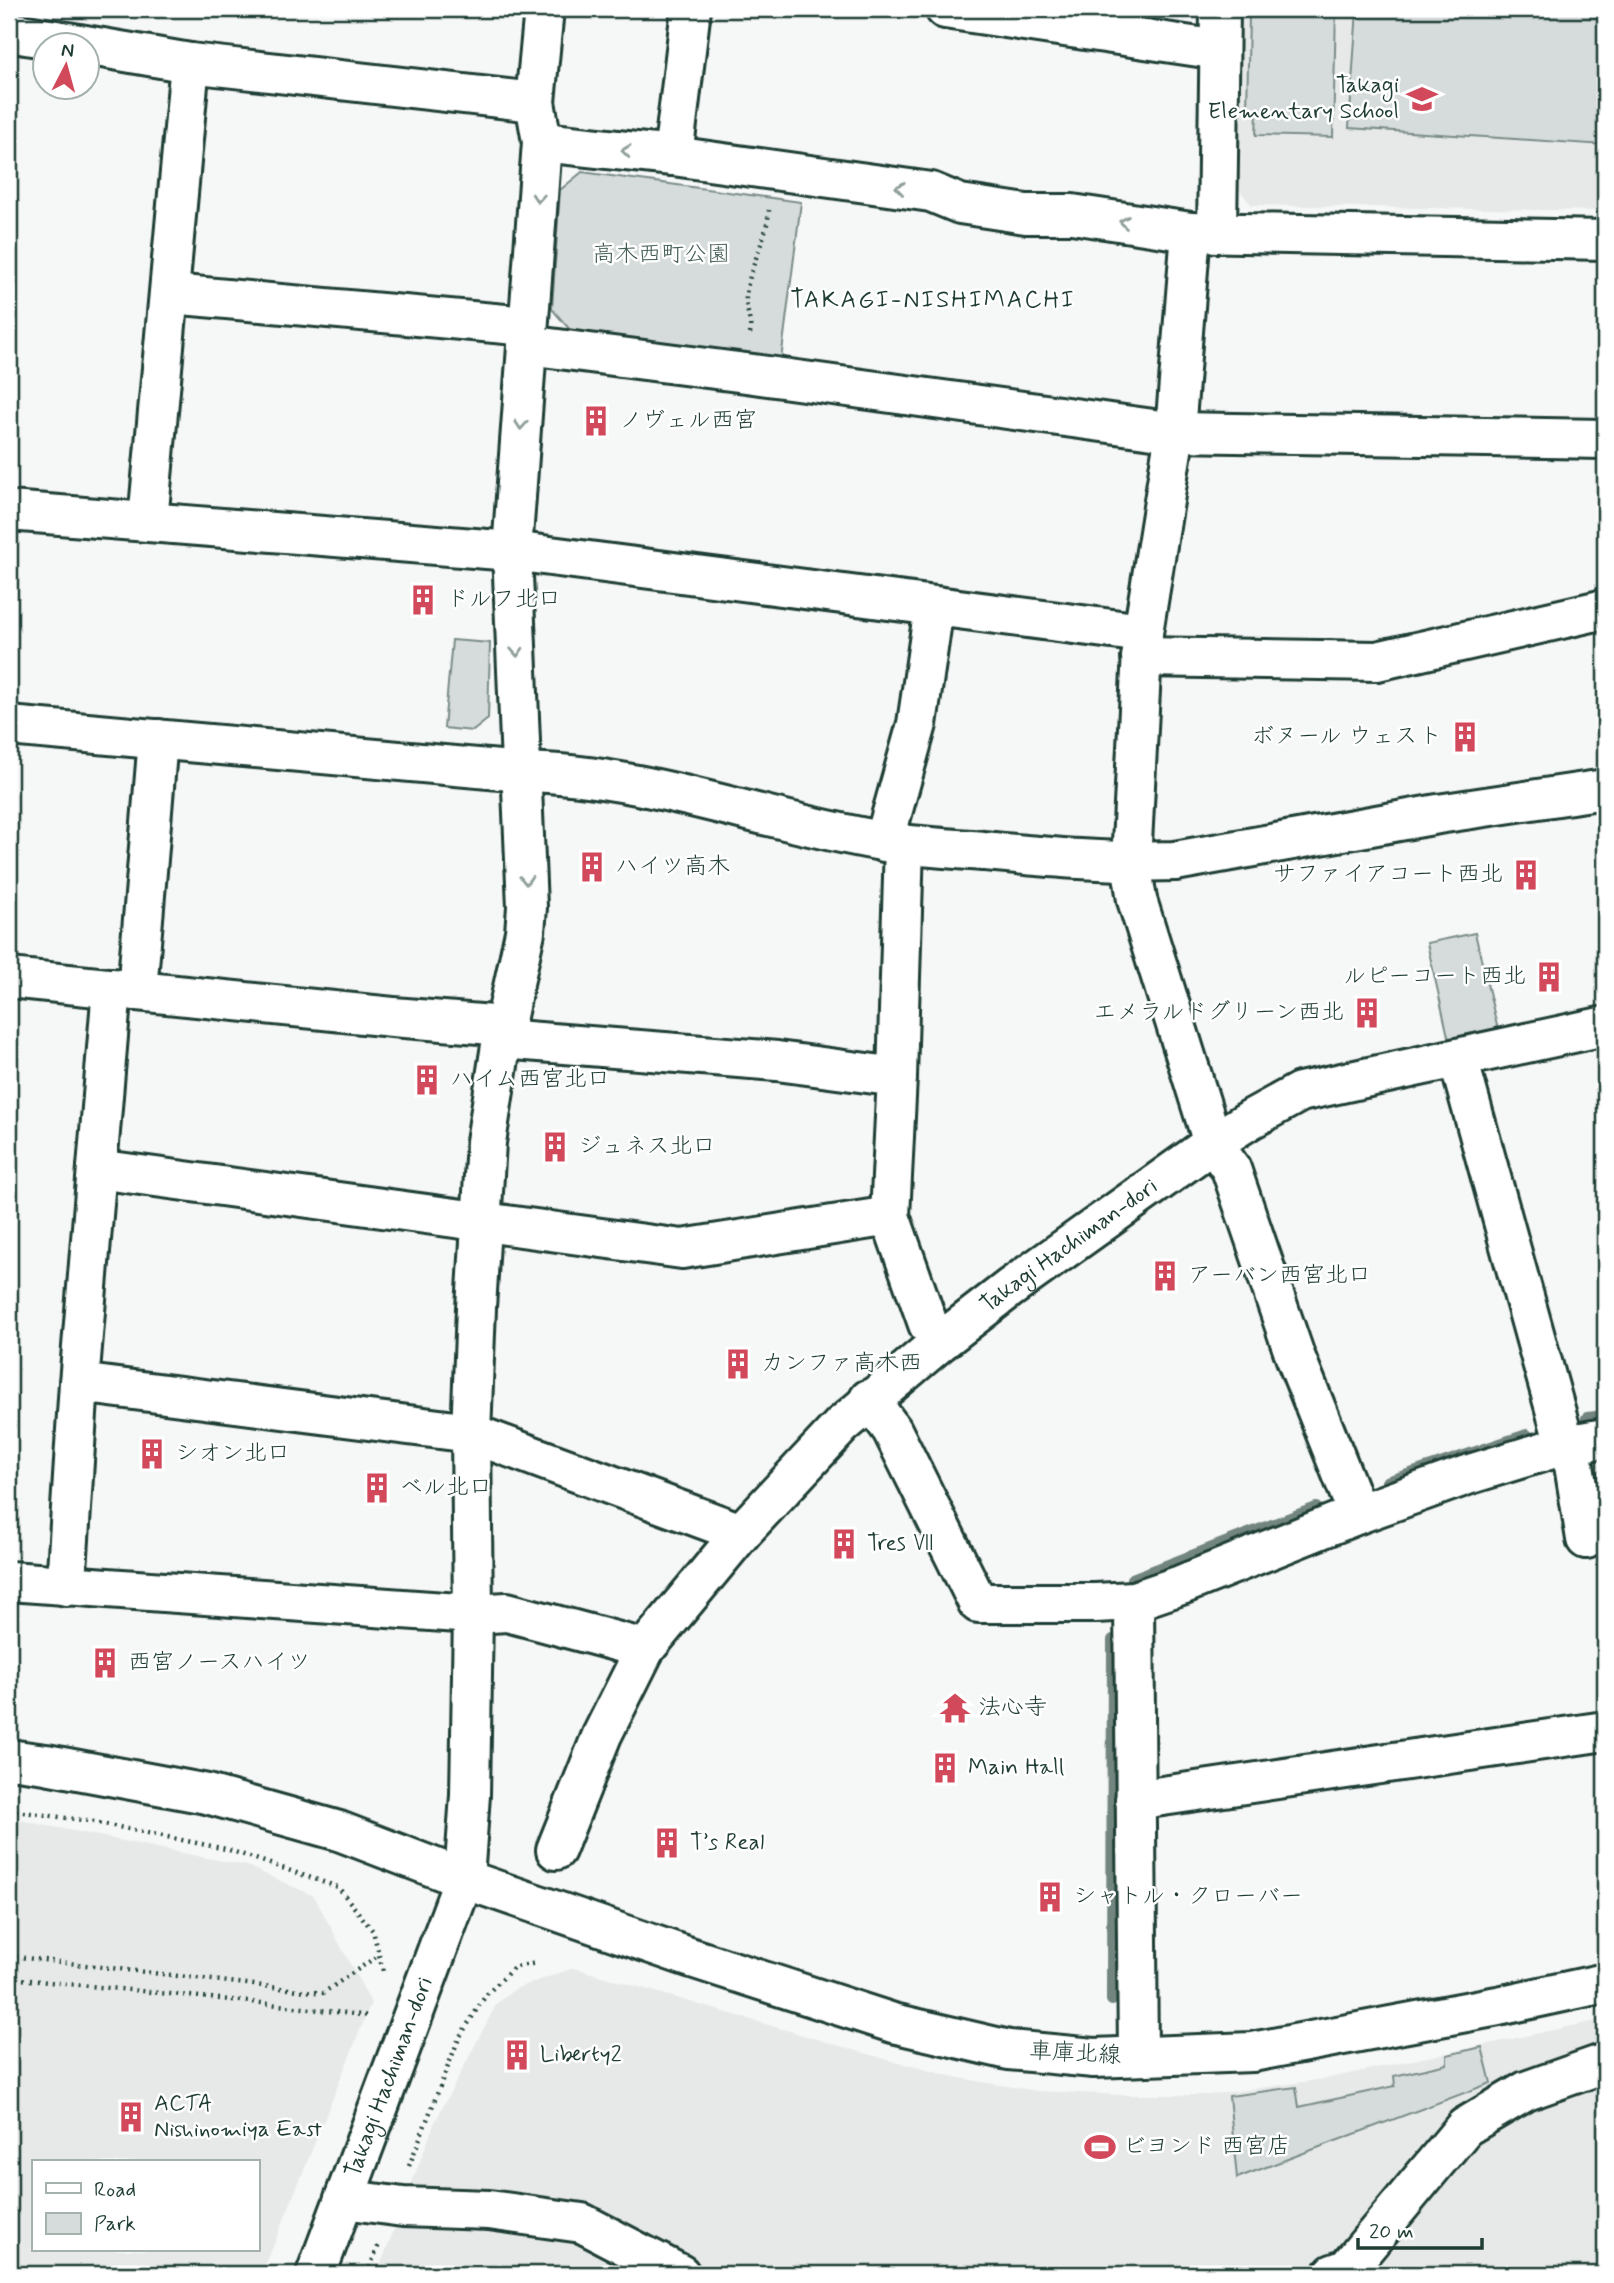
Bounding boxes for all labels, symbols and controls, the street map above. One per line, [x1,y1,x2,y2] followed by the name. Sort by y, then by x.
[32,32,102,102] north arrow
[60,37,75,64] text: N
[1208,71,1399,127] place label: Takagi Elementary School
[1405,82,1439,116] school or university icon: Takagi Elementary School
[620,144,631,159] one-way arrow
[894,181,906,196] one-way arrow
[531,193,546,204] one-way arrow
[1118,215,1129,230] one-way arrow
[592,240,730,270] park label: 高木西町公園
[790,285,1076,316] district label: TAKAGI-NISHIMACHI
[579,404,613,438] building icon: ノヴェル西宮
[619,406,757,436] place label: ノヴェル西宮
[514,420,529,431] one-way arrow
[406,583,440,617] building icon: ドルフ北口
[446,585,561,615] place label: ドルフ北口
[509,647,524,658] one-way arrow
[1448,720,1482,754] building icon: ボヌール ウェスト
[1251,722,1442,752] place label: ボヌール ウェスト
[575,850,609,884] building icon: ハイツ高木
[615,852,730,882] place label: ハイツ高木
[1509,858,1543,892] building icon: サファイアコート西北
[1273,860,1503,890] place label: サファイアコート西北
[519,874,534,885] one-way arrow
[1532,960,1566,994] building icon: ルピーコート西北
[1343,962,1526,992] place label: ルピーコート西北
[1350,996,1384,1030] building icon: エメラルドグリーン西北
[1093,998,1344,1028] place label: エメラルドグリーン西北
[410,1063,444,1097] building icon: ハイム西宮北口
[450,1065,610,1095] place label: ハイム西宮北口
[538,1130,572,1164] building icon: ジュネス北口
[578,1132,716,1162] place label: ジュネス北口
[974,1172,1164,1320] street label: Takagi Hachiman-dori
[1148,1259,1182,1293] building icon: アーバン西宮北口
[1188,1261,1371,1291] place label: アーバン西宮北口
[721,1347,755,1381] building icon: カンファ高木西
[761,1349,922,1379] place label: カンファ高木西
[135,1437,169,1471] building icon: シオン北口
[175,1439,290,1469] place label: シオン北口
[360,1471,394,1505] building icon: ベル北口
[400,1473,492,1503] place label: ベル北口
[827,1527,861,1561] building icon: Tres Ⅶ
[867,1529,935,1559] place label: Tres Ⅶ
[88,1646,122,1680] building icon: 西宮ノースハイツ
[128,1648,311,1678] place label: 西宮ノースハイツ
[938,1691,972,1725] temple icon: 法心寺
[978,1693,1047,1723] place label: 法心寺
[928,1751,962,1785] building icon: Main Hall
[968,1753,1064,1783] place label: Main Hall
[650,1826,684,1860] building icon: T’s Real
[690,1828,764,1858] place label: T’s Real
[1033,1880,1067,1914] building icon: シャトル・クローバー
[1073,1882,1303,1912] place label: シャトル・クローバー
[338,1973,441,2182] street label: Takagi Hachiman-dori
[1028,2037,1122,2071] street label: 車庫北線
[500,2038,534,2072] building icon: Liberty2
[540,2040,622,2070] place label: Liberty2
[154,2089,322,2145] place label: ACTA Nishinomiya East
[114,2100,148,2134] building icon: ACTA Nishinomiya East
[1083,2130,1117,2164] sports icon: ビヨンド 西宮店
[1123,2132,1290,2162] place label: ビヨンド 西宮店
[32,2160,259,2252] legend
[94,2176,136,2204] text: Road
[1358,2206,1483,2250] scale bar
[94,2210,136,2238] text: Park
[1369,2218,1414,2246] text: 20 m

